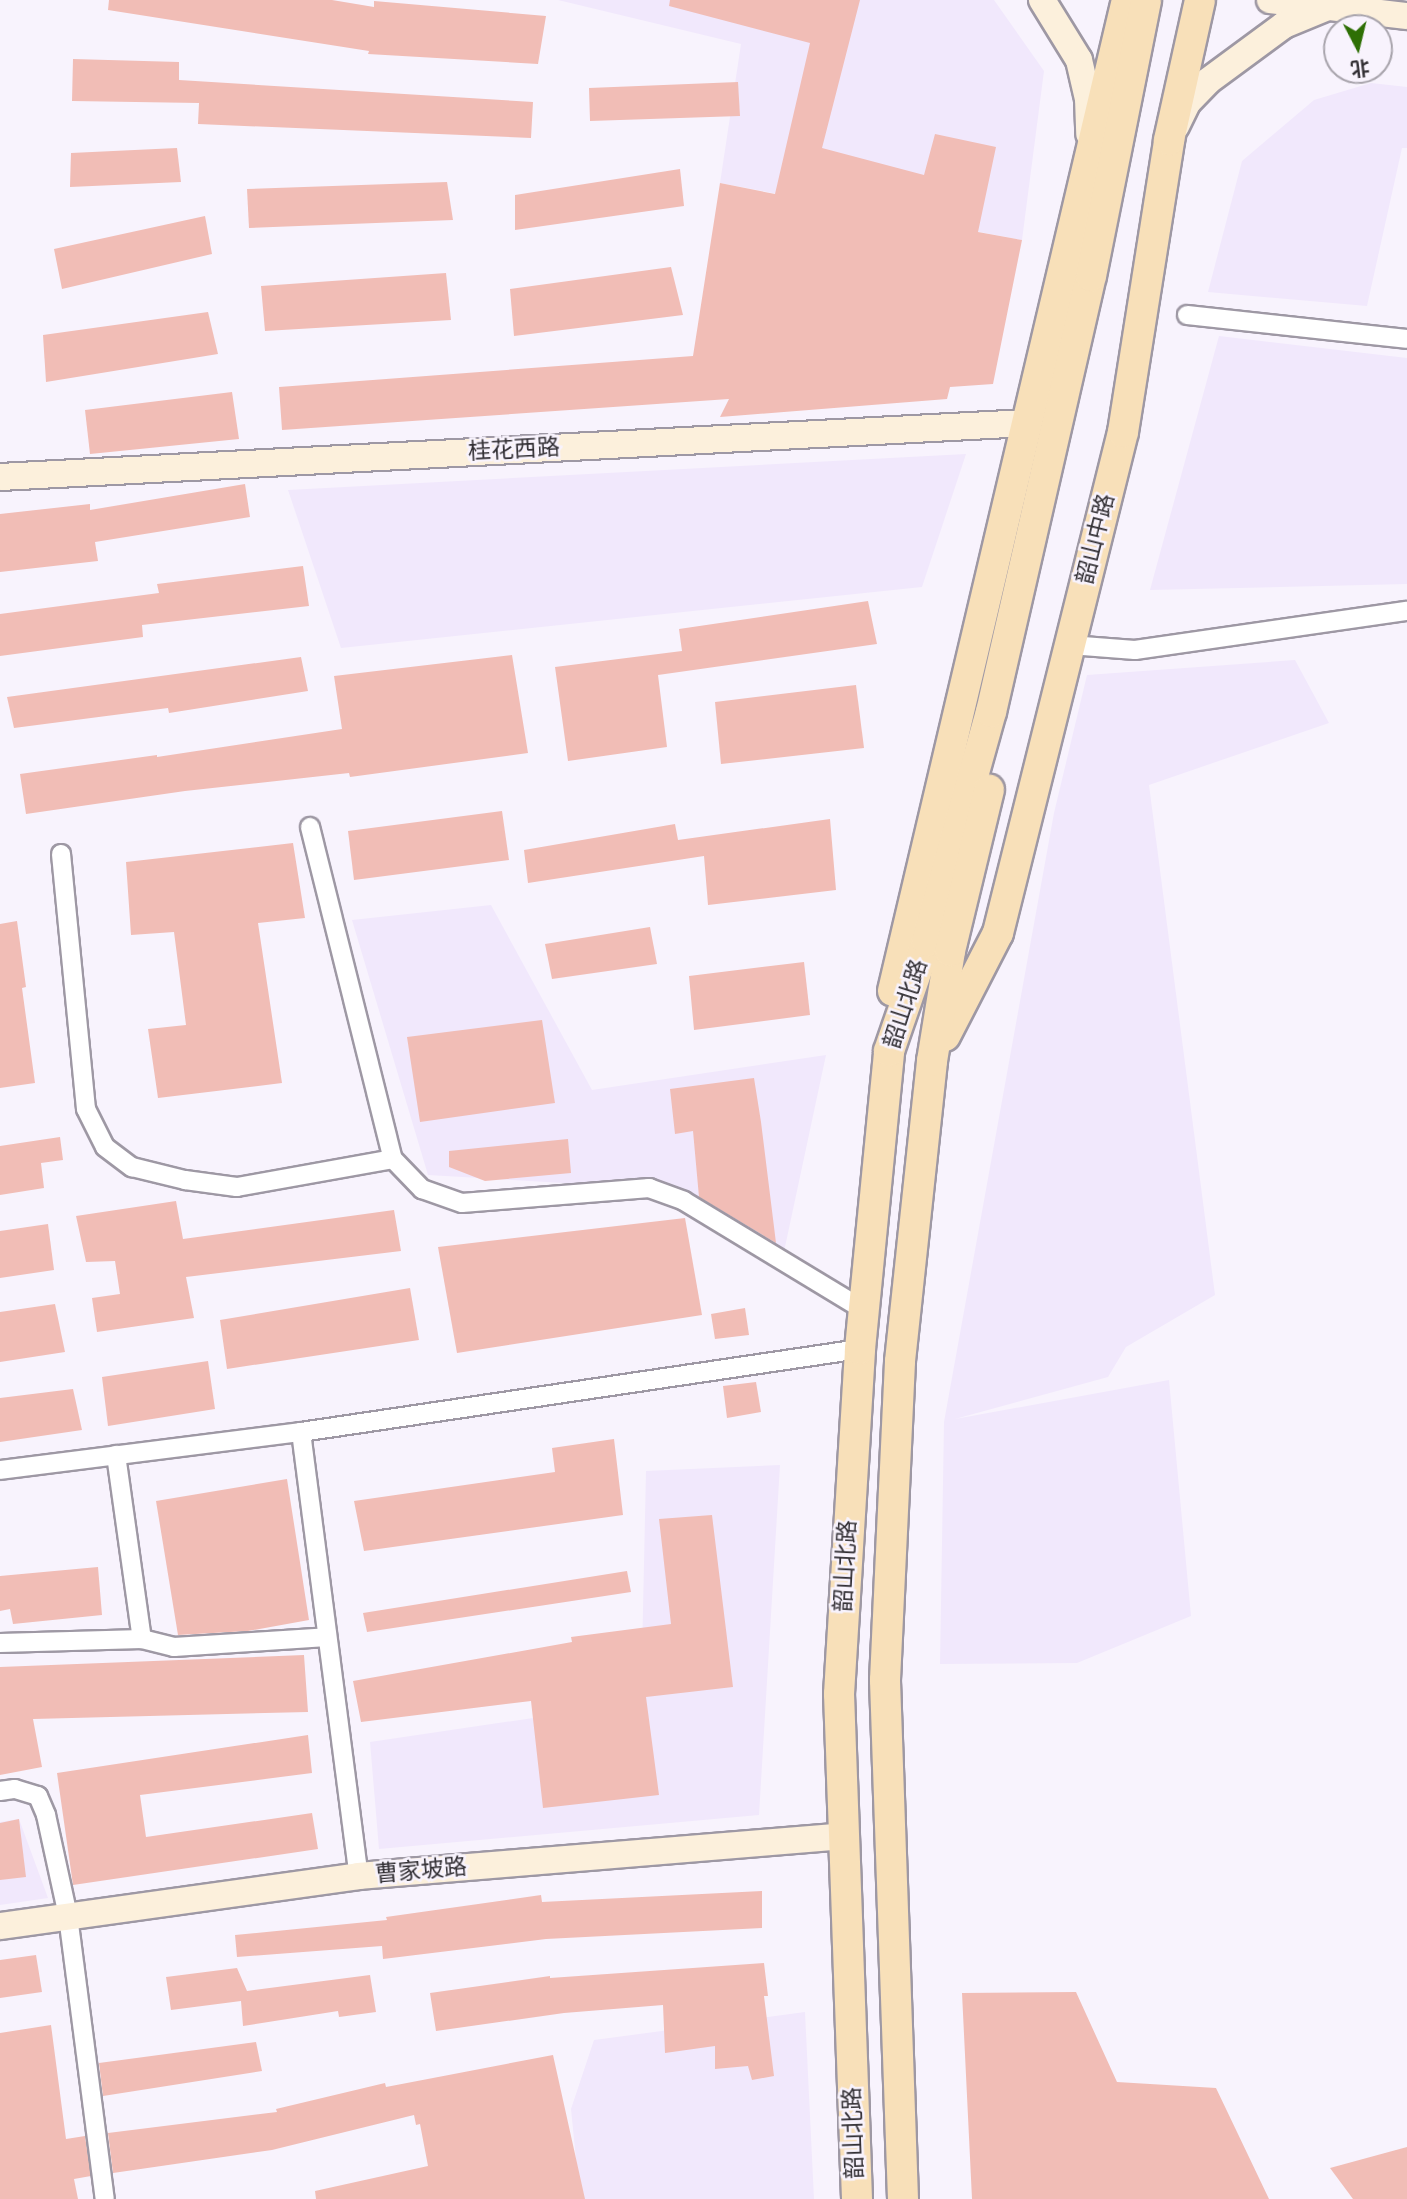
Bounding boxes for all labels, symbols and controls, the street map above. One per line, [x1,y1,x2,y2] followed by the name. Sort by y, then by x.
[1323,14,1393,84] north arrow
[1350,56,1371,81] text: 北
[467,434,561,466] street label: 桂花西路
[1071,491,1121,587] street label: 韶山中路
[879,956,933,1052] street label: 韶山北路
[830,1519,862,1613] street label: 韶山北路
[374,1853,468,1889] street label: 曹家坡路
[839,2087,869,2179] street label: 韶山北路

